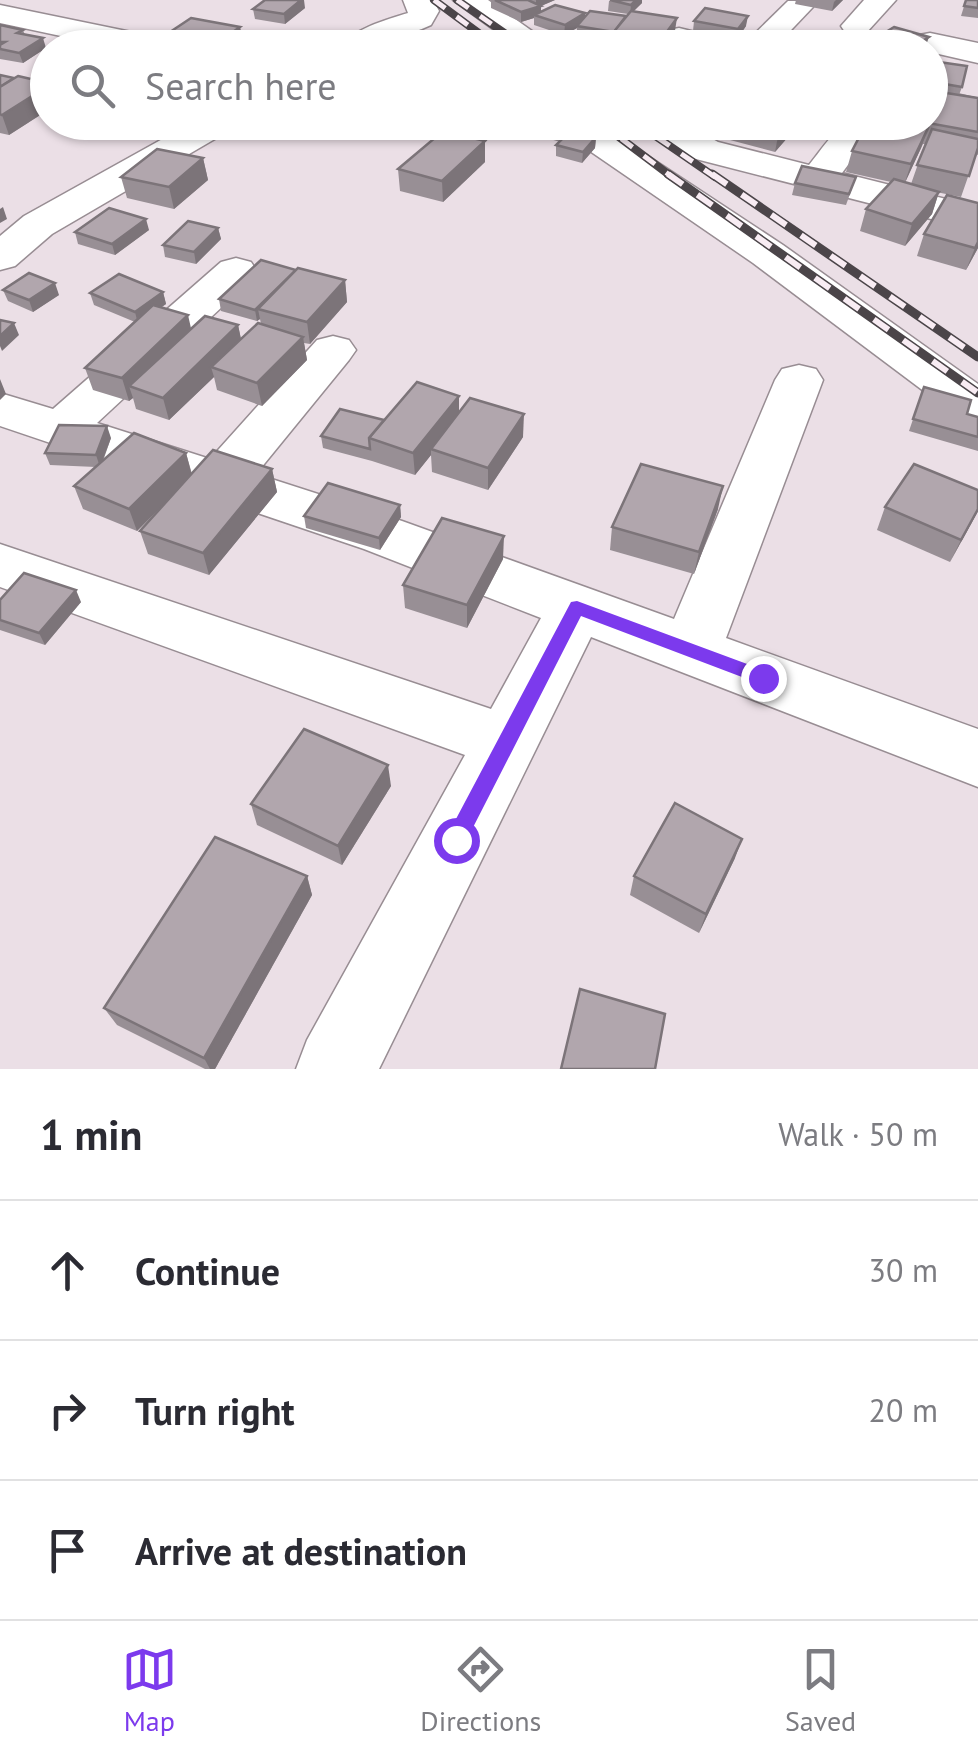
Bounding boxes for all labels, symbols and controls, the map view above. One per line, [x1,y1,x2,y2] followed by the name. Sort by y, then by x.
[30,30,948,140] search box
[65,58,120,113] icon: search
[145,61,337,110] text: Search here
[741,656,787,702] route end
[434,818,480,864] route start
[40,1107,142,1162] text: 1 min
[778,1113,938,1155] text: Walk · 50 m
[40,1243,95,1298] icon: ahead
[135,1246,280,1295] text: Continue
[869,1249,938,1291] text: 30 m
[40,1383,95,1438] icon: right
[135,1386,295,1435] text: Turn right
[869,1389,938,1431] text: 20 m
[40,1523,95,1578] icon: arrive
[135,1526,467,1575] text: Arrive at destination
[122,1642,177,1739] tab: Map
[420,1642,541,1739] tab: Directions
[785,1642,856,1739] tab: Saved

